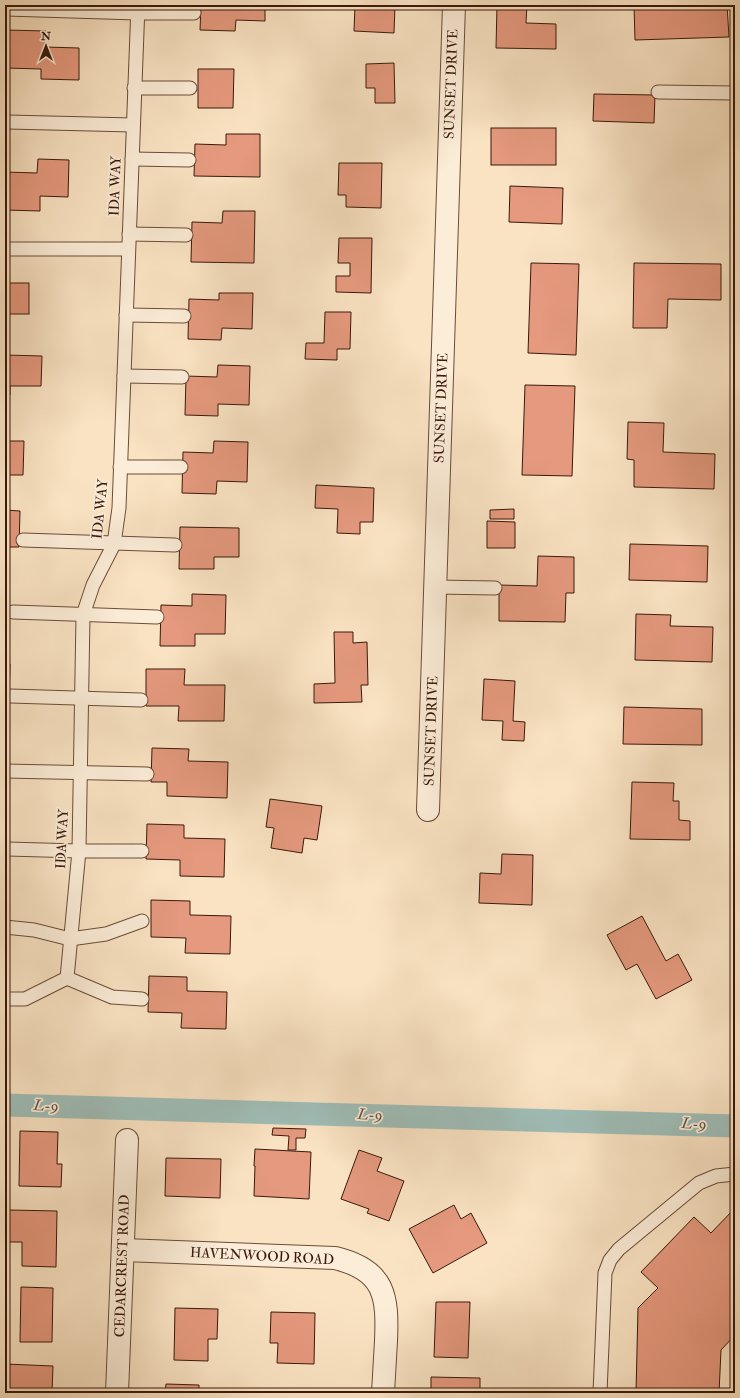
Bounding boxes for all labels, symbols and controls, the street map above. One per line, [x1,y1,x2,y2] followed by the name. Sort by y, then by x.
[26,26,66,66] north arrow
[441,29,461,139] street label: SUNSET DRIVE
[40,30,52,43] text: N
[105,155,125,216] street label: IDA WAY
[431,353,451,463] street label: SUNSET DRIVE
[88,478,112,540] street label: IDA WAY
[421,676,441,786] street label: SUNSET DRIVE
[52,808,72,870] street label: IDA WAY
[32,1096,59,1116] water label: L-9
[356,1105,383,1125] water label: L-9
[680,1114,707,1134] water label: L-9
[111,1194,133,1338] street label: CEDARCREST ROAD
[190,1244,334,1268] street label: HAVENWOOD ROAD

